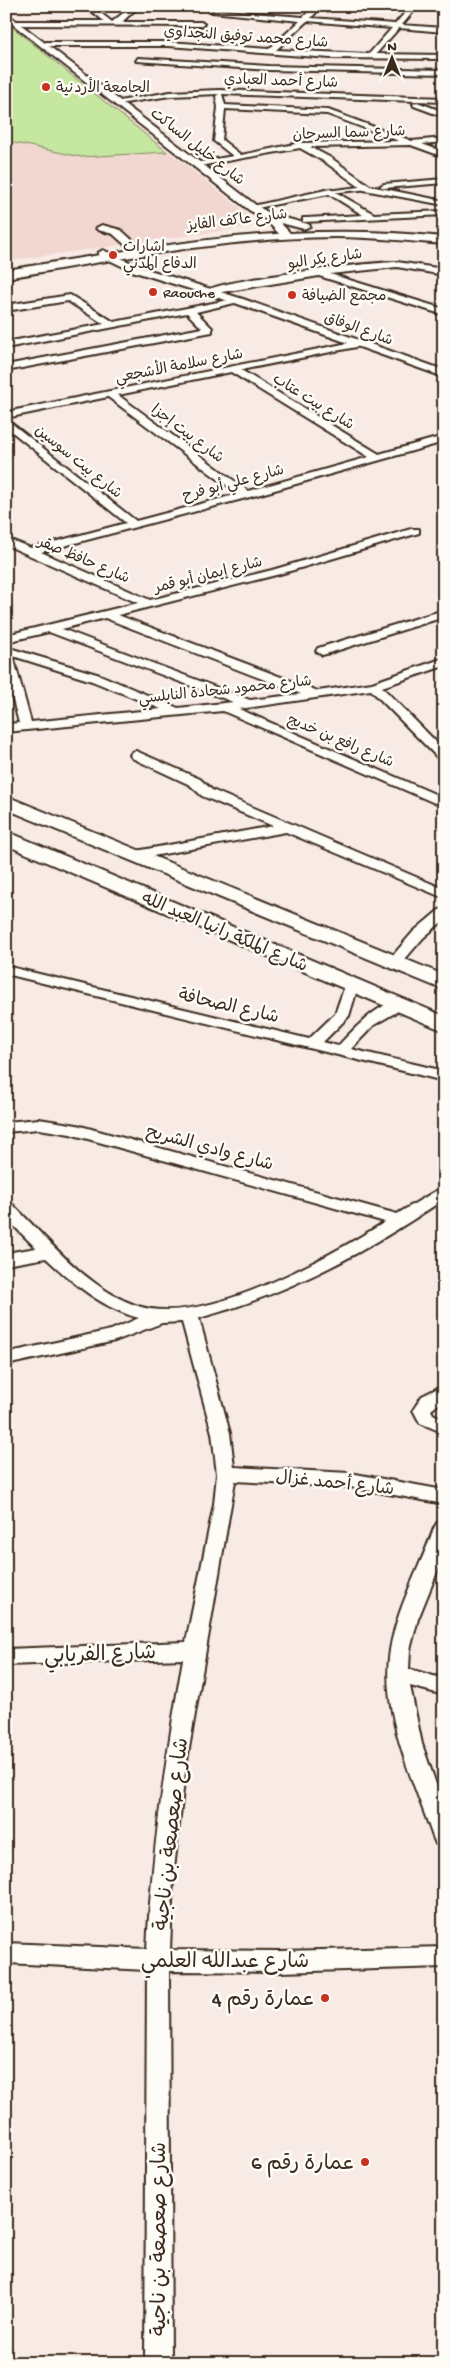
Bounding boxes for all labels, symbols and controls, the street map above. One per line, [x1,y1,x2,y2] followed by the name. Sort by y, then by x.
[163,23,329,53] street label: شارع محمد توفيق النجداوي
[368,32,418,82] north arrow
[387,39,397,56] text: N
[224,69,338,93] street label: شارع أحمد العبادي
[56,77,150,98] place label: الجامعة الأردنية
[40,81,52,93] marker: الجامعة الأردنية
[146,105,248,190] street label: شارع خليل الساكت
[292,123,406,145] street label: شارع سما السرحان
[184,206,289,236] street label: شارع عاكف الفايز
[123,239,197,276] place label: اشارات الدفاع المدني
[286,246,364,274] street label: شارع بكر البو
[107,249,119,261] marker: اشارات الدفاع المدني
[163,285,215,303] place label: Raouche
[147,286,159,298] marker: Raouche
[302,288,386,306] place label: مجمع الضيافة
[286,289,298,301] marker: مجمع الضيافة
[322,309,395,351] street label: شارع الوفاق
[113,343,245,390] street label: شارع سلامة الأشجعي
[269,371,357,435] street label: شارع بيت عتاب
[147,401,227,468] street label: شارع بيت إجزا
[30,422,125,503] street label: شارع بيت سوسين
[180,460,287,508] street label: شارع علي أبو فرح
[33,533,132,588] street label: شارع حافظ صقر
[150,552,265,599] street label: شارع إيمان أبو قمر
[138,673,313,711] street label: شارع محمود شحادة النابلسي
[284,711,396,772] street label: شارع رافع بن خديج
[138,889,310,978] street label: شارع الملكة رانيا العبد الله
[176,986,281,1029] street label: شارع الصحافة
[143,1122,275,1177] street label: شارع وادي الشريح
[274,1466,395,1501] street label: شارع أحمد غزال
[44,1642,157,1674] street label: شارع الفريابي
[151,1737,196,1932] street label: شارع صعصعة بن ناجية
[141,1951,309,1979] street label: شارع عبدالله العلمي
[212,1989,315,2014] place label: عمارة رقم 4
[319,1992,331,2004] marker: عمارة رقم 4
[149,2142,174,2336] street label: شارع صعصعة بن ناجية
[251,2153,355,2178] place label: عمارة رقم 6
[359,2156,371,2168] marker: عمارة رقم 6

